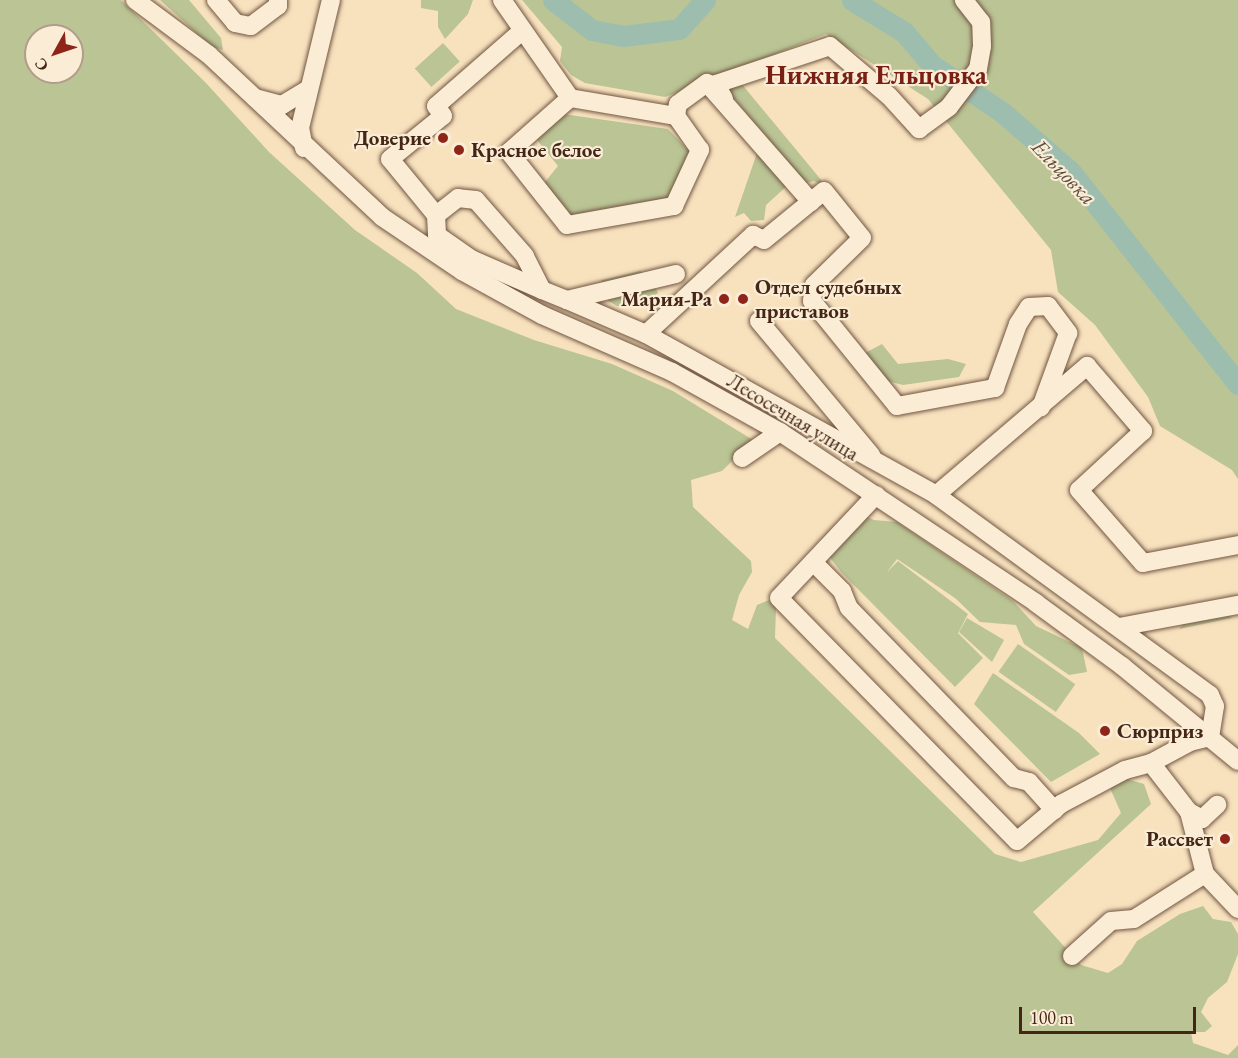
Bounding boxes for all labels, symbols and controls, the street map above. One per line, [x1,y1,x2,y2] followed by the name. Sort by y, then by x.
[24,24,84,84] north arrow
[30,54,53,76] text: С
[765,59,987,91] district label: Нижняя Ельцовка
[354,125,431,151] place label: Доверие
[436,131,450,145] marker: Доверие
[1026,134,1102,210] water label: Ельцовка
[471,137,601,163] place label: Красное белое
[452,143,466,157] marker: Красное белое
[755,274,902,324] place label: Отдел судебных приставов
[621,286,712,312] place label: Мария-Ра
[717,292,731,306] marker: Мария-Ра
[736,292,750,306] marker: Отдел судебных приставов
[723,368,863,466] street label: Лесосечная улица
[1117,718,1203,744] place label: Сюрприз
[1098,724,1112,738] marker: Сюрприз
[1146,826,1213,852] place label: Рассвет
[1218,832,1232,846] marker: Рассвет
[1022,995,1199,1033] scale bar
[1030,1006,1074,1029] text: 100 m

